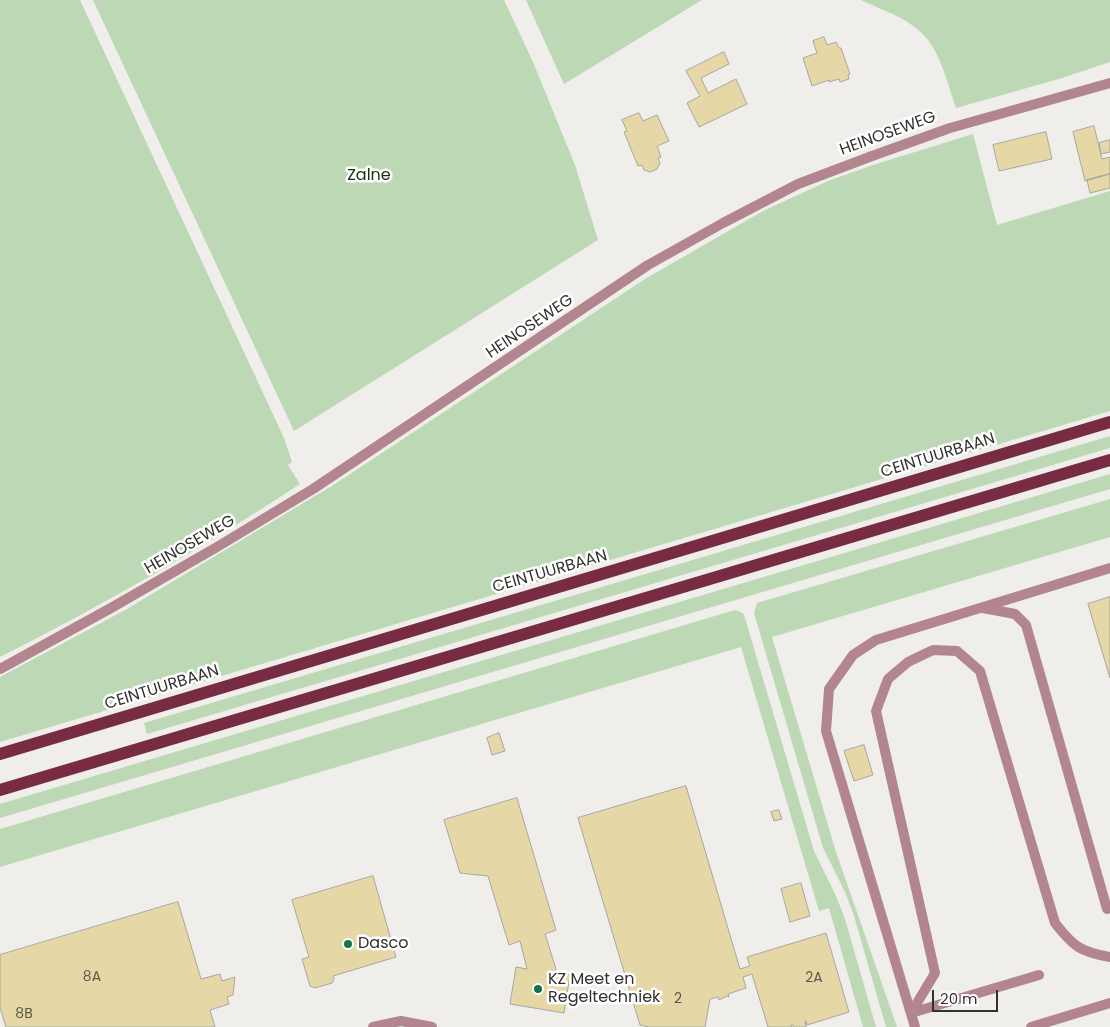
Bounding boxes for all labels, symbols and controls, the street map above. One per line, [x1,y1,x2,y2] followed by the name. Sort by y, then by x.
[837,108,939,160] street label: HEINOSEWEG
[347,166,391,186] park label: Zalne
[483,291,577,363] street label: HEINOSEWEG
[879,430,997,482] street label: CEINTUURBAAN
[142,511,238,579] street label: HEINOSEWEG
[490,546,610,598] street label: CEINTUURBAAN
[103,662,221,714] street label: CEINTUURBAAN
[358,934,408,954] place label: Dasco
[342,938,354,950] marker: Dasco
[83,969,101,985] house number: 8A
[548,970,660,1008] place label: KZ Meet en Regeltechniek
[805,970,823,986] house number: 2A
[935,980,1001,1012] scale bar
[532,983,544,995] marker: KZ Meet en Regeltechniek
[940,988,978,1009] text: 20 m
[674,991,682,1007] house number: 2
[15,1006,33,1022] house number: 8B

